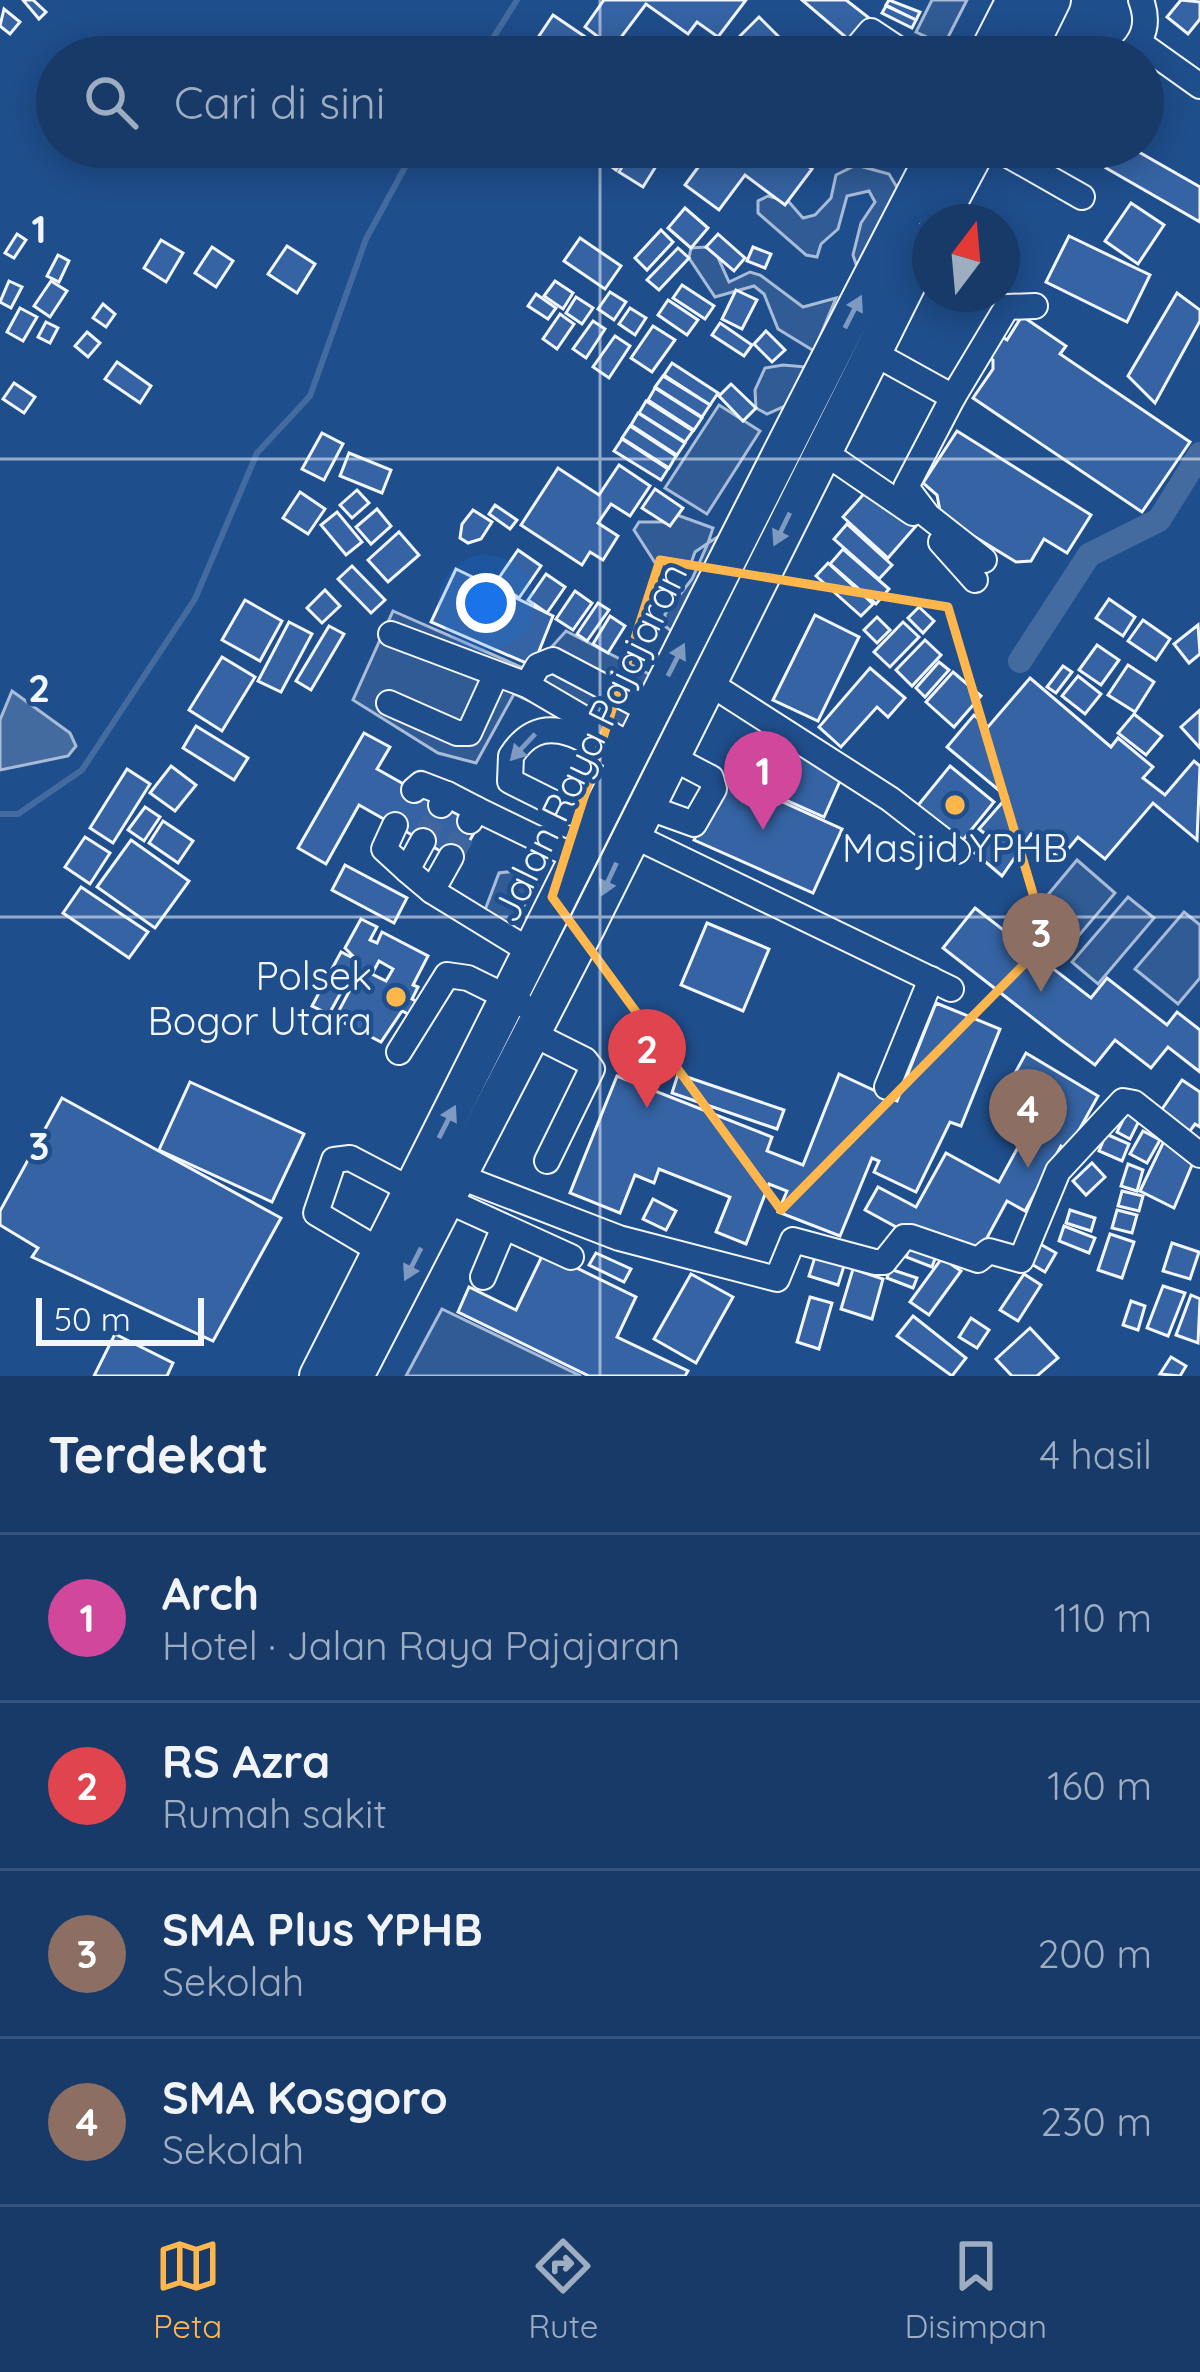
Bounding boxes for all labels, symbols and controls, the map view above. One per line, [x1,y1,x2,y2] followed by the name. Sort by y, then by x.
[36,36,1164,168] search box
[78,69,144,135] icon: search
[174,74,385,130] text: Cari di sini
[31,204,47,253] text: 1
[912,204,1020,312] north arrow
[843,295,863,330] one-way arrow
[772,512,792,546] one-way arrow
[481,554,697,930] street label: Jalan Raya Pajajaran
[456,573,516,633] your location
[666,642,686,677] one-way arrow
[28,663,50,712] text: 2
[724,731,802,830] pin: 1
[509,732,536,762] one-way arrow
[942,792,968,818] marker: Masjid YPHB
[842,823,1068,872] place label: Masjid YPHB
[599,862,619,897] one-way arrow
[1002,893,1080,992] pin: 3
[147,951,372,1045] place label: Polsek Bogor Utara
[383,984,409,1010] marker: Polsek Bogor Utara
[608,1009,686,1108] pin: 2
[989,1069,1067,1168] pin: 4
[436,1104,457,1139] one-way arrow
[29,1121,49,1170] text: 3
[403,1246,423,1281] one-way arrow
[36,1292,204,1345] scale bar
[54,1298,131,1339] text: 50 m
[48,1422,269,1486] text: Terdekat
[1039,1430,1152,1479] text: 4 hasil
[162,1565,259,1621] text: Arch
[79,1593,95,1642] text: 1
[1054,1593,1152,1642] text: 110 m
[162,1621,680,1670] text: Hotel · Jalan Raya Pajajaran
[162,1733,330,1789] text: RS Azra
[76,1761,98,1810] text: 2
[1047,1761,1152,1810] text: 160 m
[162,1789,387,1838] text: Rumah sakit
[162,1901,483,1957] text: SMA Plus YPHB
[77,1929,97,1978] text: 3
[1038,1929,1152,1978] text: 200 m
[162,1957,304,2006] text: Sekolah
[162,2069,448,2125] text: SMA Kosgoro
[76,2097,98,2146] text: 4
[1041,2097,1152,2146] text: 230 m
[162,2125,304,2174] text: Sekolah
[153,2233,222,2346] tab: Peta
[528,2233,598,2346] tab: Rute
[904,2233,1047,2346] tab: Disimpan

